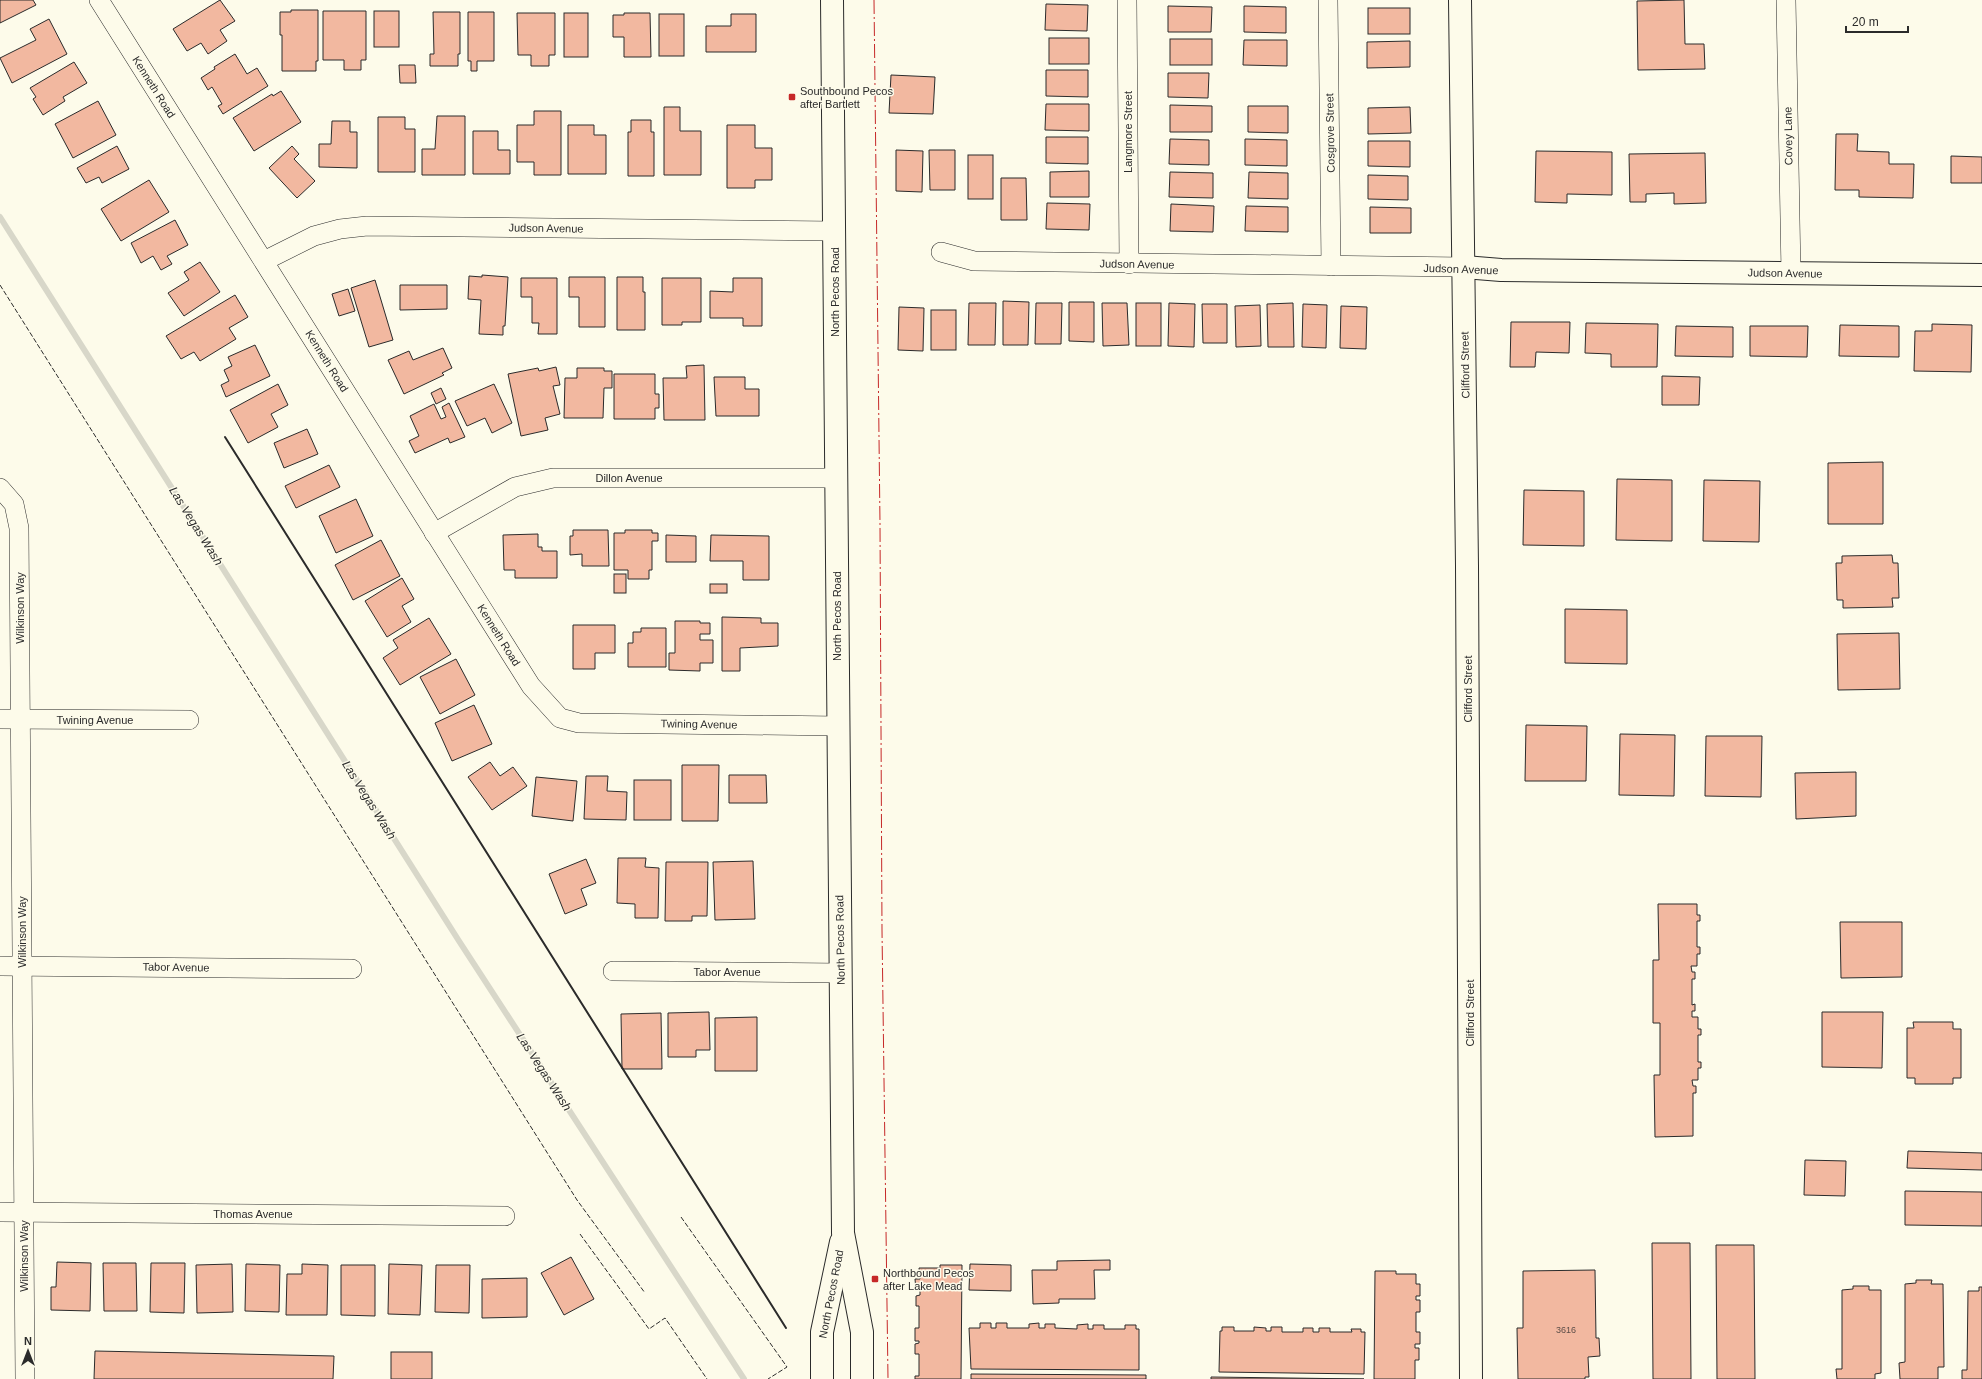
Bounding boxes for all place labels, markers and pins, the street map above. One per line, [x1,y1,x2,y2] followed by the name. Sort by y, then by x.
[800,85,893,110] place label: Southbound Pecos after Bartlett
[787,92,797,102] marker: Southbound Pecos after Bartlett
[883,1267,975,1292] place label: Northbound Pecos after Lake Mead
[870,1274,880,1284] marker: Northbound Pecos after Lake Mead

